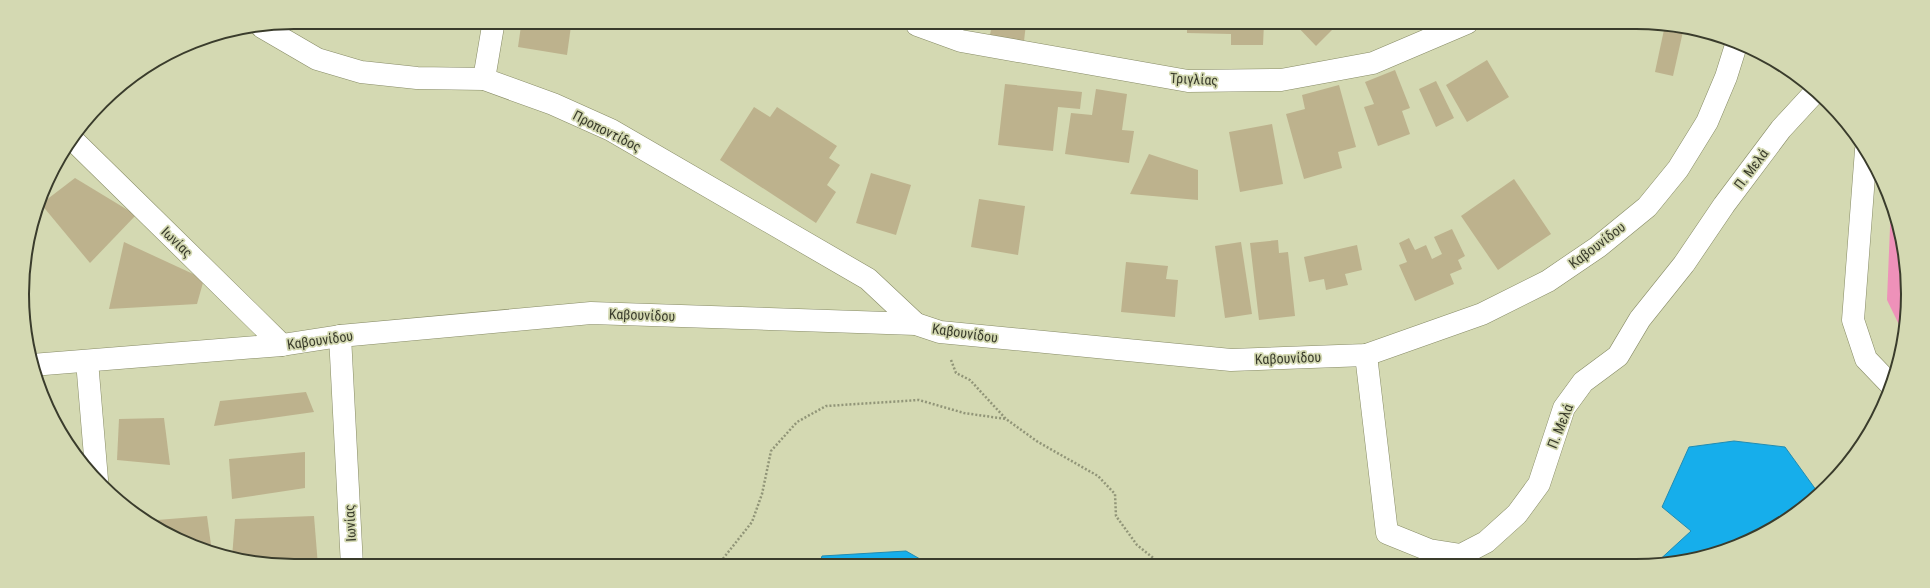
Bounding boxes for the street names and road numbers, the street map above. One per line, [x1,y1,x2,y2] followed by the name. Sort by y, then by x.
[1170,70,1218,88] street label: Τριγλίας
[570,107,644,155] street label: Προποντίδος
[1731,146,1771,192] street label: Π. Μελά
[1566,219,1629,271] street label: Καβουνίδου
[158,223,196,261] street label: Ιωνίας
[609,306,676,324] street label: Καβουνίδου
[931,320,999,346] street label: Καβουνίδου
[286,327,354,353] street label: Καβουνίδου
[1255,349,1322,367] street label: Καβουνίδου
[1544,401,1576,451] street label: Π. Μελά
[341,504,359,542] street label: Ιωνίας

